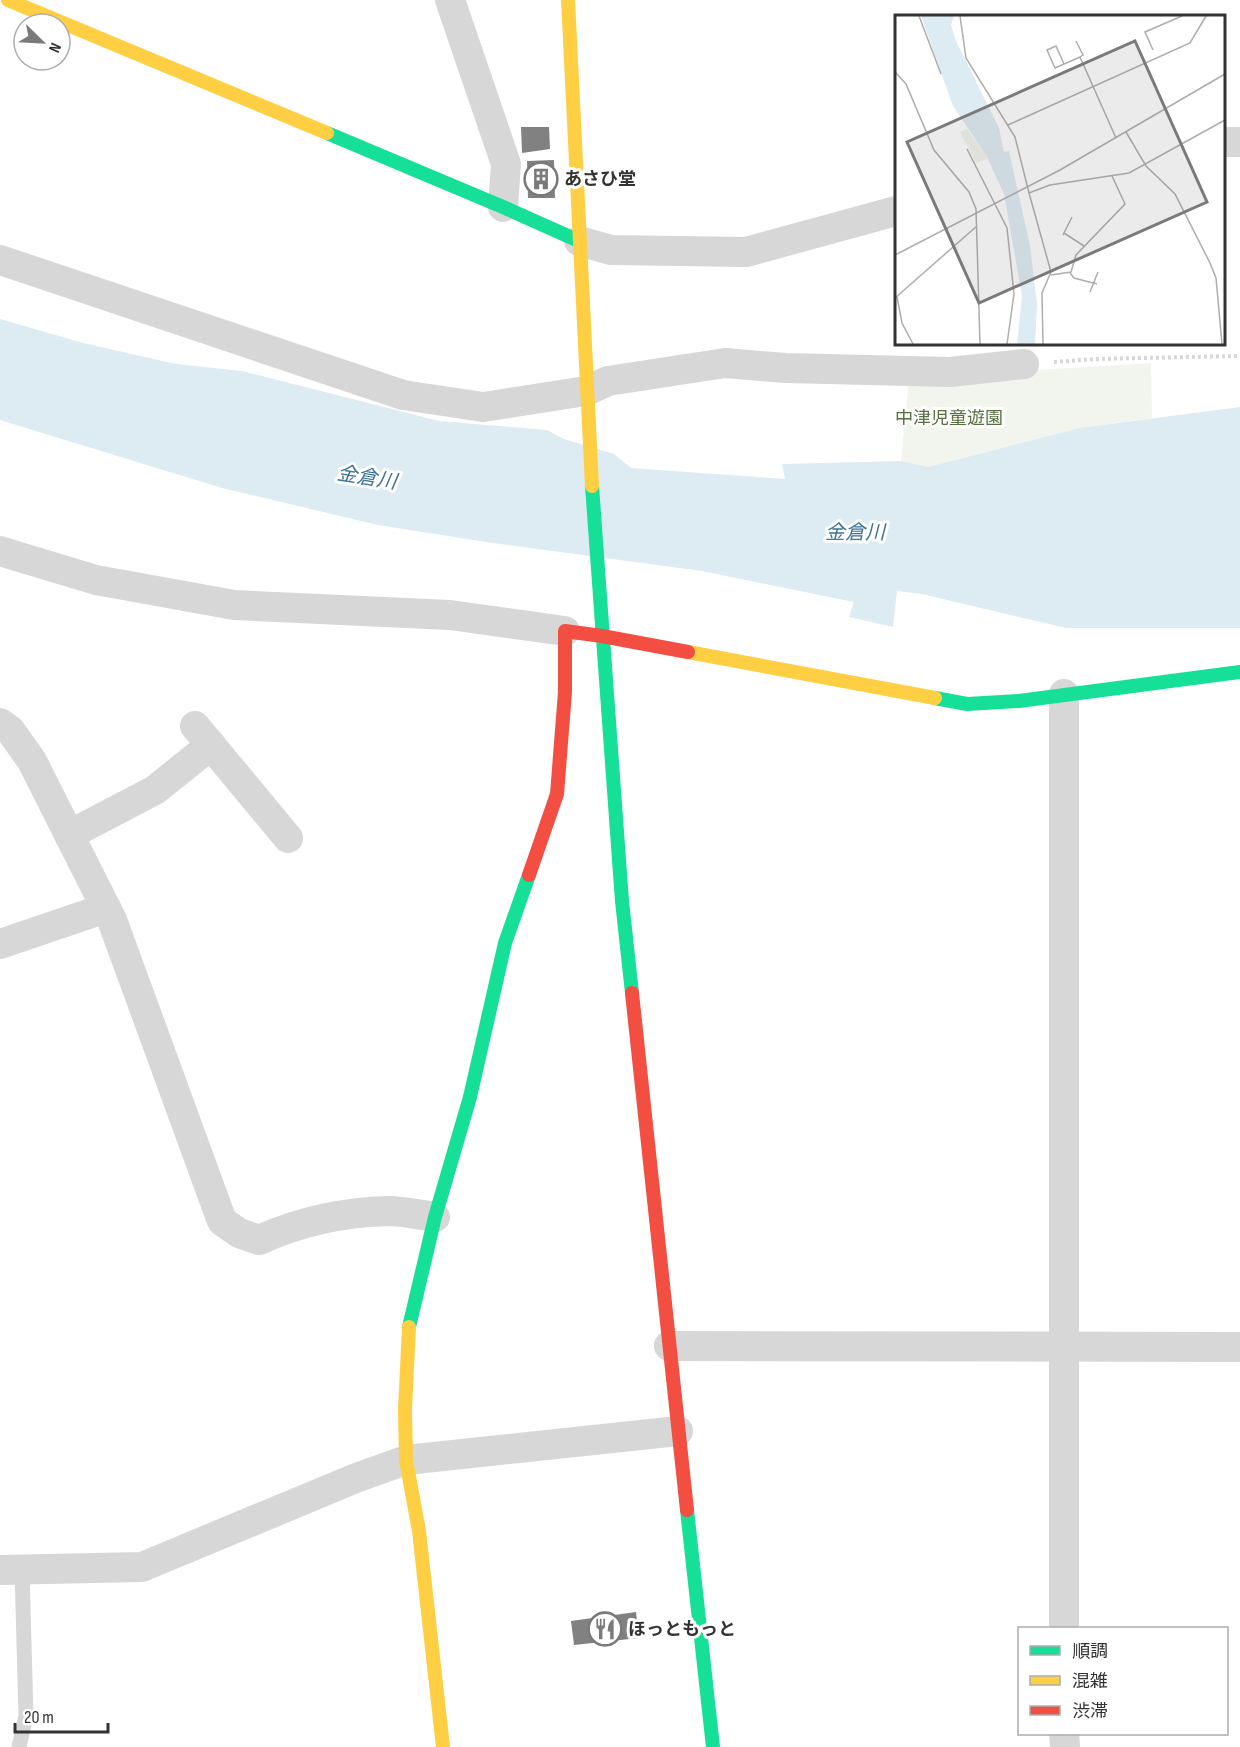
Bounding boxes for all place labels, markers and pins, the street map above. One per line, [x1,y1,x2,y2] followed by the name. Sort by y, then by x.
[523,161,559,197] building icon: あさひ堂
[564,169,636,190] place label: あさひ堂
[587,1611,623,1647] restaurant icon: ほっともっと
[628,1619,736,1640] place label: ほっともっと

